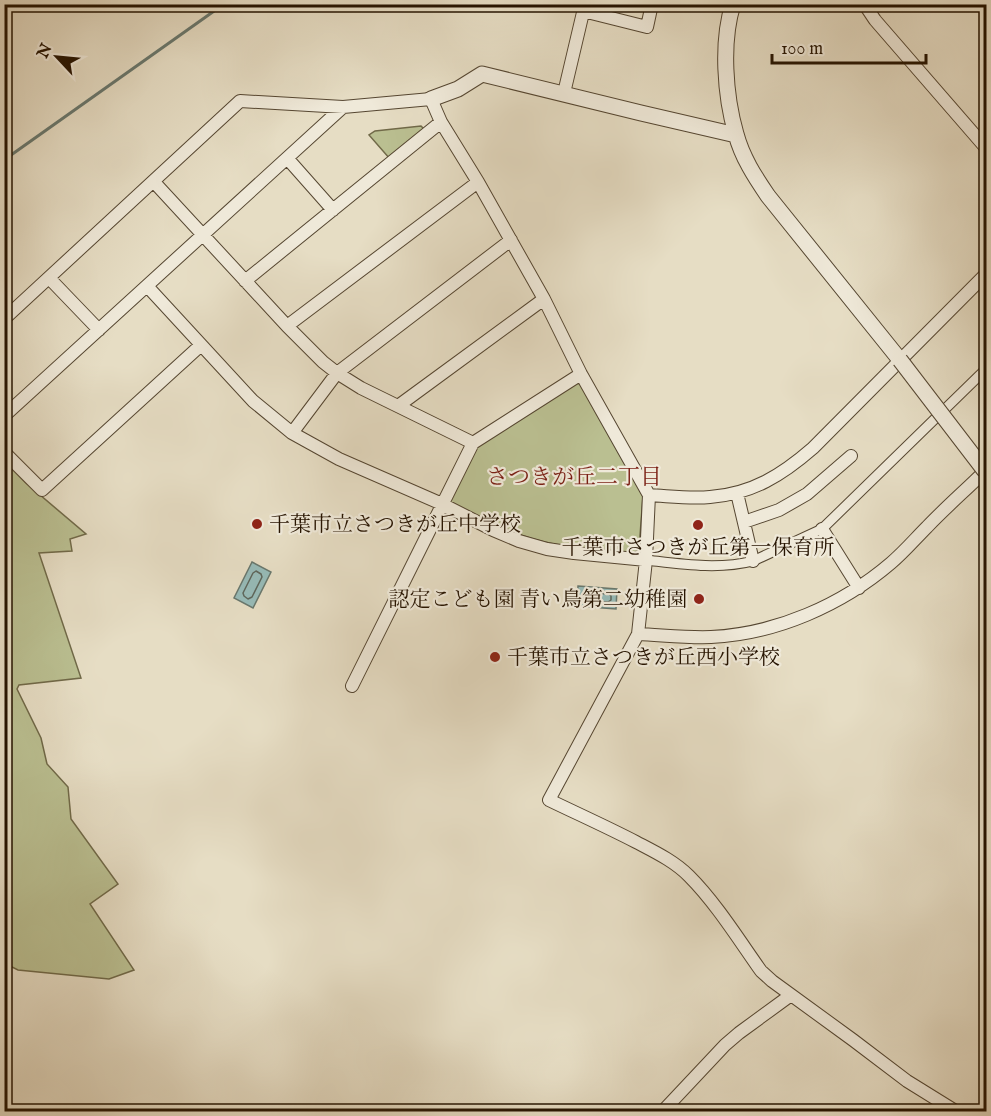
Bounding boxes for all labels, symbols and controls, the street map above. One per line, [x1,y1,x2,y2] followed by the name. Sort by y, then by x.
[27,27,87,87] north arrow
[772,27,926,65] scale bar
[781,38,823,61] text: 100 m
[33,41,57,63] text: N
[486,464,662,492] district label: さつきが丘二丁目
[269,512,521,539] place label: 千葉市立さつきが丘中学校
[250,517,264,531] marker: 千葉市立さつきが丘中学校
[691,518,705,532] marker: 千葉市さつきが丘第一保育所
[562,535,835,562] place label: 千葉市さつきが丘第一保育所
[388,587,687,614] place label: 認定こども園 青い鳥第二幼稚園
[692,592,706,606] marker: 認定こども園 青い鳥第二幼稚園
[507,645,780,672] place label: 千葉市立さつきが丘西小学校
[488,650,502,664] marker: 千葉市立さつきが丘西小学校

